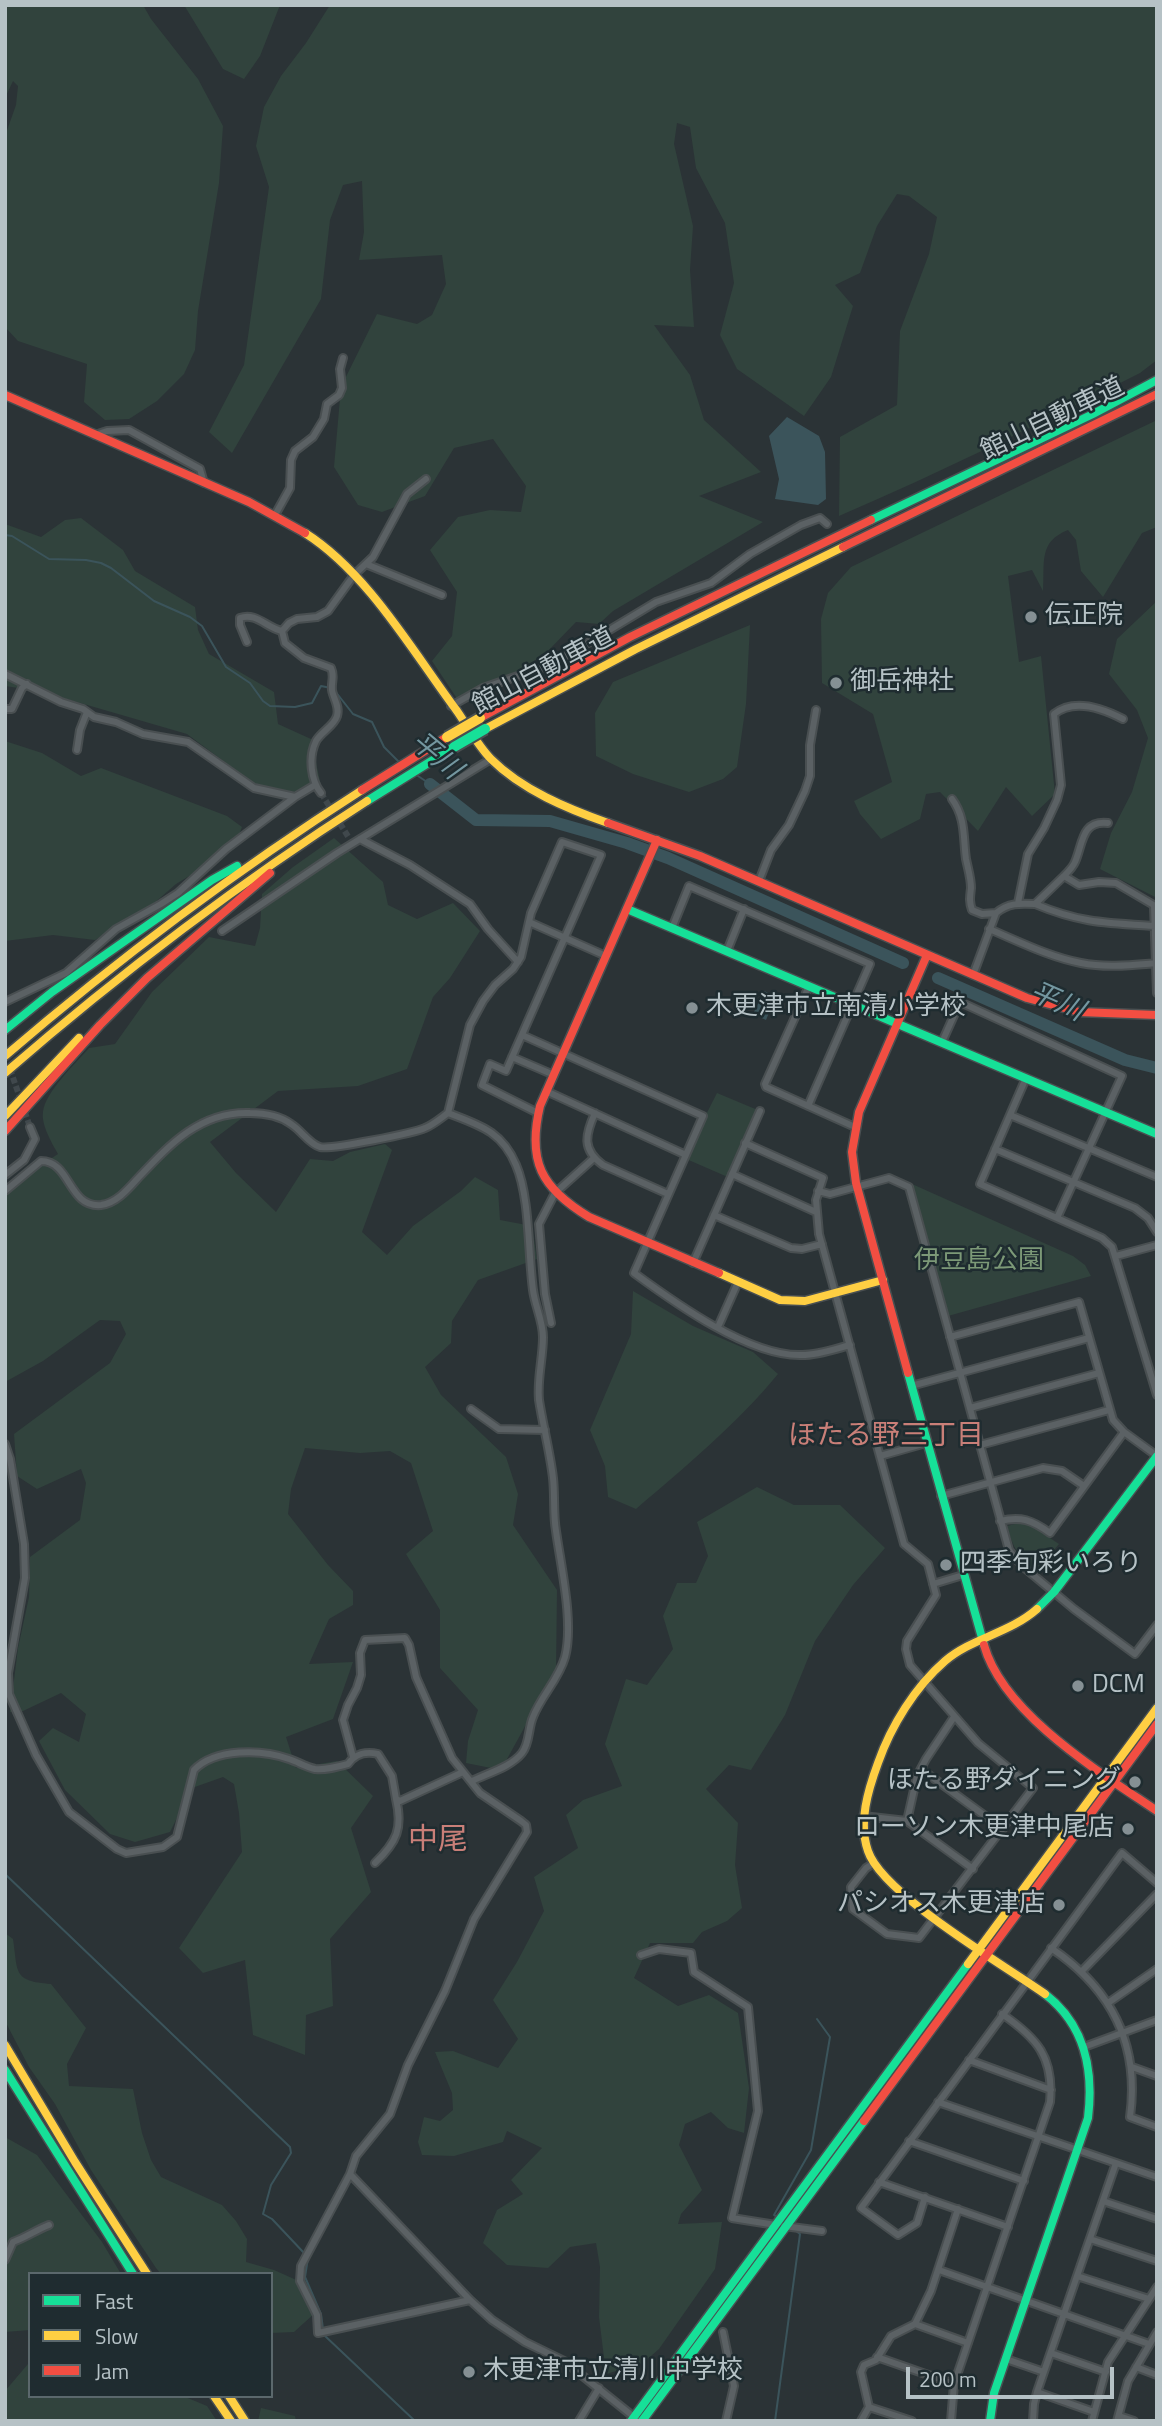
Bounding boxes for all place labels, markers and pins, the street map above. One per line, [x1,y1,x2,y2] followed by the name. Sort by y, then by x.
[1045,601,1123,633] place label: 伝正院
[1023,609,1039,625] marker: 伝正院
[850,667,954,699] place label: 御岳神社
[828,675,844,691] marker: 御岳神社
[706,992,966,1024] place label: 木更津市立南清小学校
[684,1000,700,1016] marker: 木更津市立南清小学校
[960,1549,1142,1581] place label: 四季旬彩いろり
[938,1557,954,1573] marker: 四季旬彩いろり
[1092,1670,1145,1702] place label: DCM
[1070,1678,1086,1694] marker: DCM
[887,1766,1121,1798] place label: ほたる野ダイニング
[1127,1774,1143,1790] marker: ほたる野ダイニング
[854,1813,1114,1845] place label: ローソン木更津中尾店
[1120,1821,1136,1837] marker: ローソン木更津中尾店
[837,1889,1045,1921] place label: パシオス木更津店
[1051,1897,1067,1913] marker: パシオス木更津店
[483,2356,743,2388] place label: 木更津市立清川中学校
[461,2364,477,2380] marker: 木更津市立清川中学校

